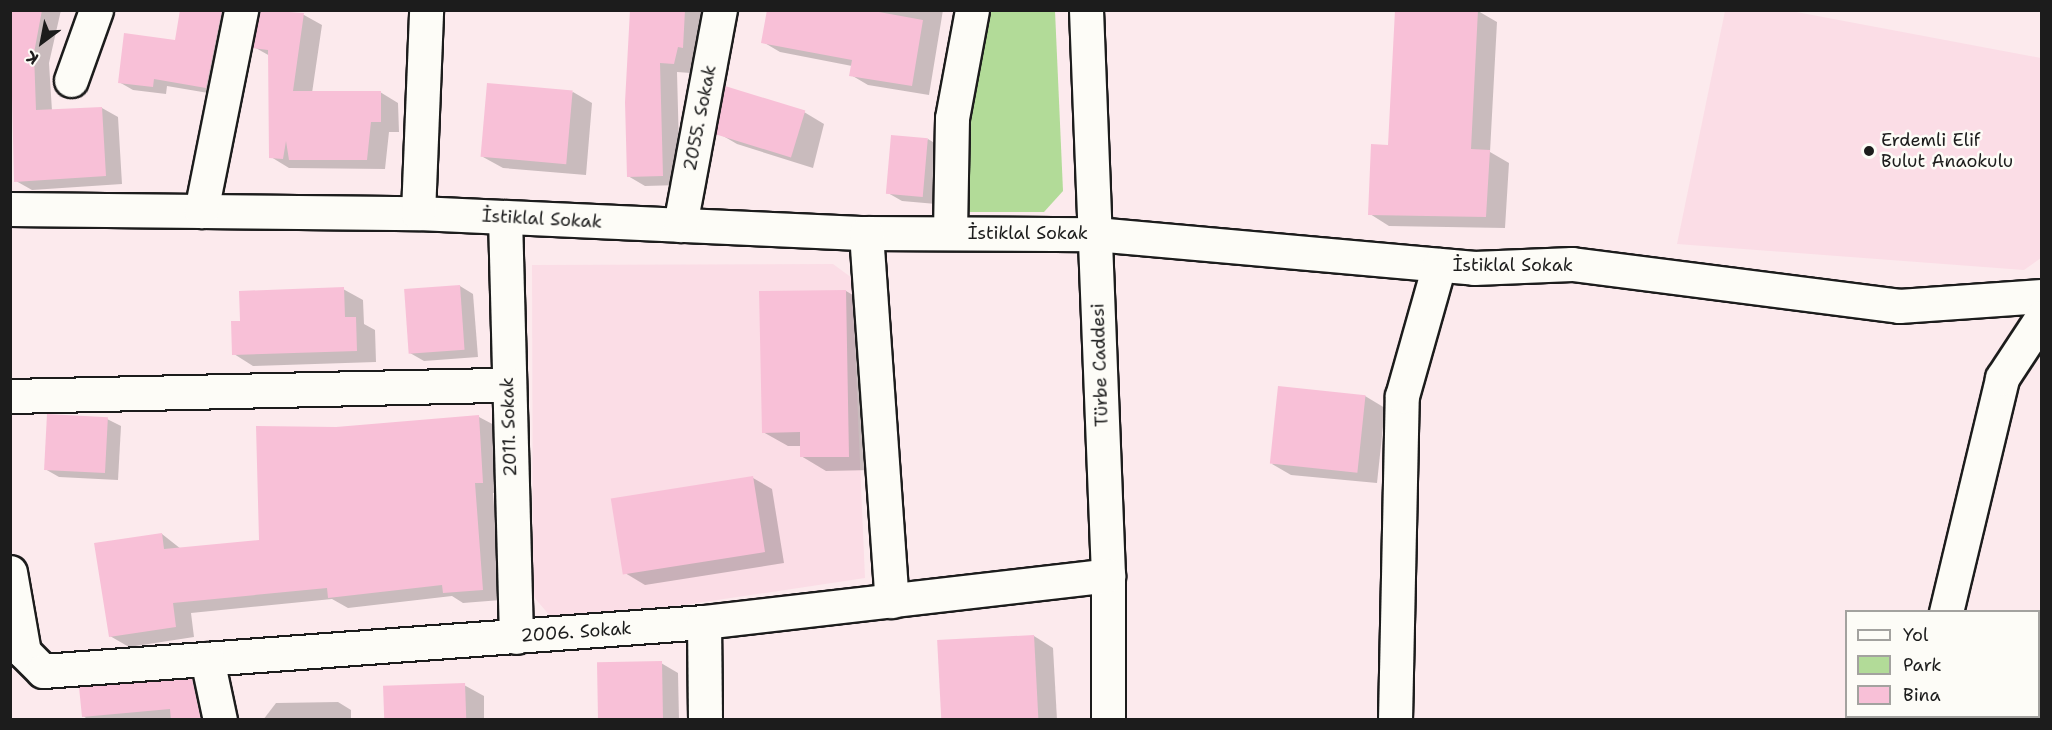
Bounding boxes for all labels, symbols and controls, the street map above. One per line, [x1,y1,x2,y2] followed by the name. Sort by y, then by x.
[12,12,72,72] north arrow
[22,46,42,69] text: K
[679,63,721,173] street label: 2055. Sokak
[1881,130,2013,172] place label: Erdemli Elif Bulut Anaokulu
[1862,144,1876,158] marker: Erdemli Elif Bulut Anaokulu
[481,205,603,233] street label: İstiklal Sokak
[968,222,1088,244] street label: İstiklal Sokak
[1453,254,1573,276] street label: İstiklal Sokak
[1087,303,1113,427] street label: Türbe Caddesi
[496,377,522,477] street label: 2011. Sokak
[1845,610,2040,718] legend
[520,617,632,647] street label: 2006. Sokak
[1903,623,1928,647] text: Yol
[1903,653,1942,677] text: Park
[1903,683,1941,707] text: Bina

